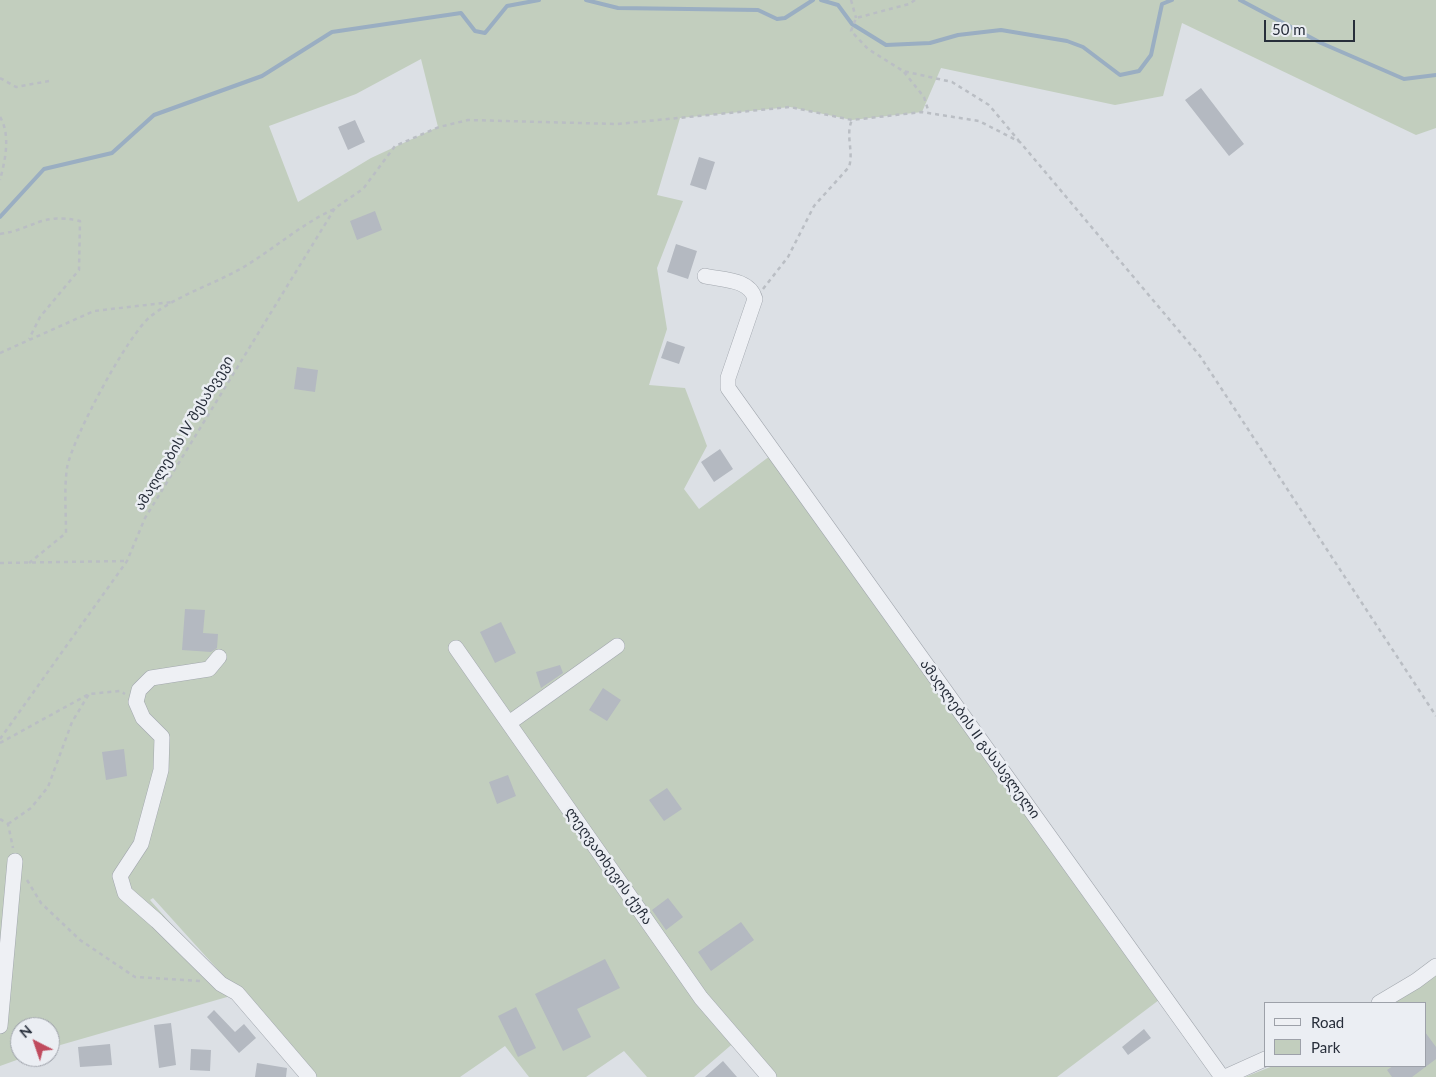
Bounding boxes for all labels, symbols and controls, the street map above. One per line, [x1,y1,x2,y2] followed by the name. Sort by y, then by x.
[1266,10,1357,42] scale bar
[1272,20,1306,38] text: 50 m
[131,353,237,513] street label: ამაღლების IV შესახვევი
[916,656,1044,822] street label: ამაღლების II გასასვლელი
[562,804,656,928] street label: ლეღვათხევის ქუჩა
[1264,1002,1426,1067] legend
[1311,1013,1344,1031] text: Road
[10,1017,60,1067] north arrow
[16,1021,35,1041] text: N
[1311,1038,1340,1056] text: Park

